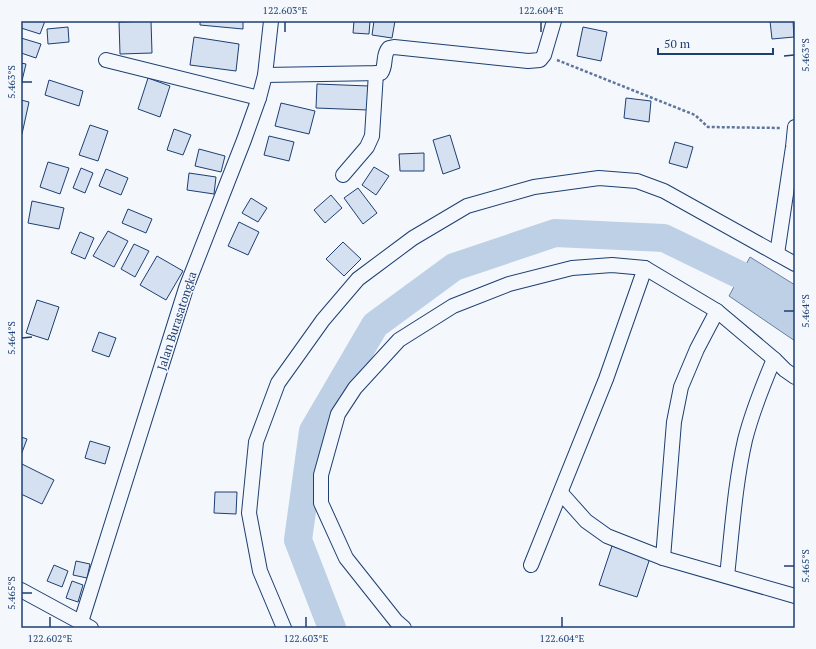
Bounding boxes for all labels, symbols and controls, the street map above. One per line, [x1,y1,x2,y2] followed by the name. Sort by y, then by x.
[263,4,308,17] text: 122.603°E
[519,4,564,17] text: 122.604°E
[658,30,773,56] scale bar
[664,36,691,51] text: 50 m
[799,38,812,72] text: 5.463°S
[5,65,18,99] text: 5.463°S
[154,270,200,372] street label: Jalan Burasatongka
[799,294,812,328] text: 5.464°S
[5,321,18,355] text: 5.464°S
[799,549,812,583] text: 5.465°S
[5,576,18,610] text: 5.465°S
[28,632,73,645] text: 122.602°E
[284,632,329,645] text: 122.603°E
[540,632,585,645] text: 122.604°E

